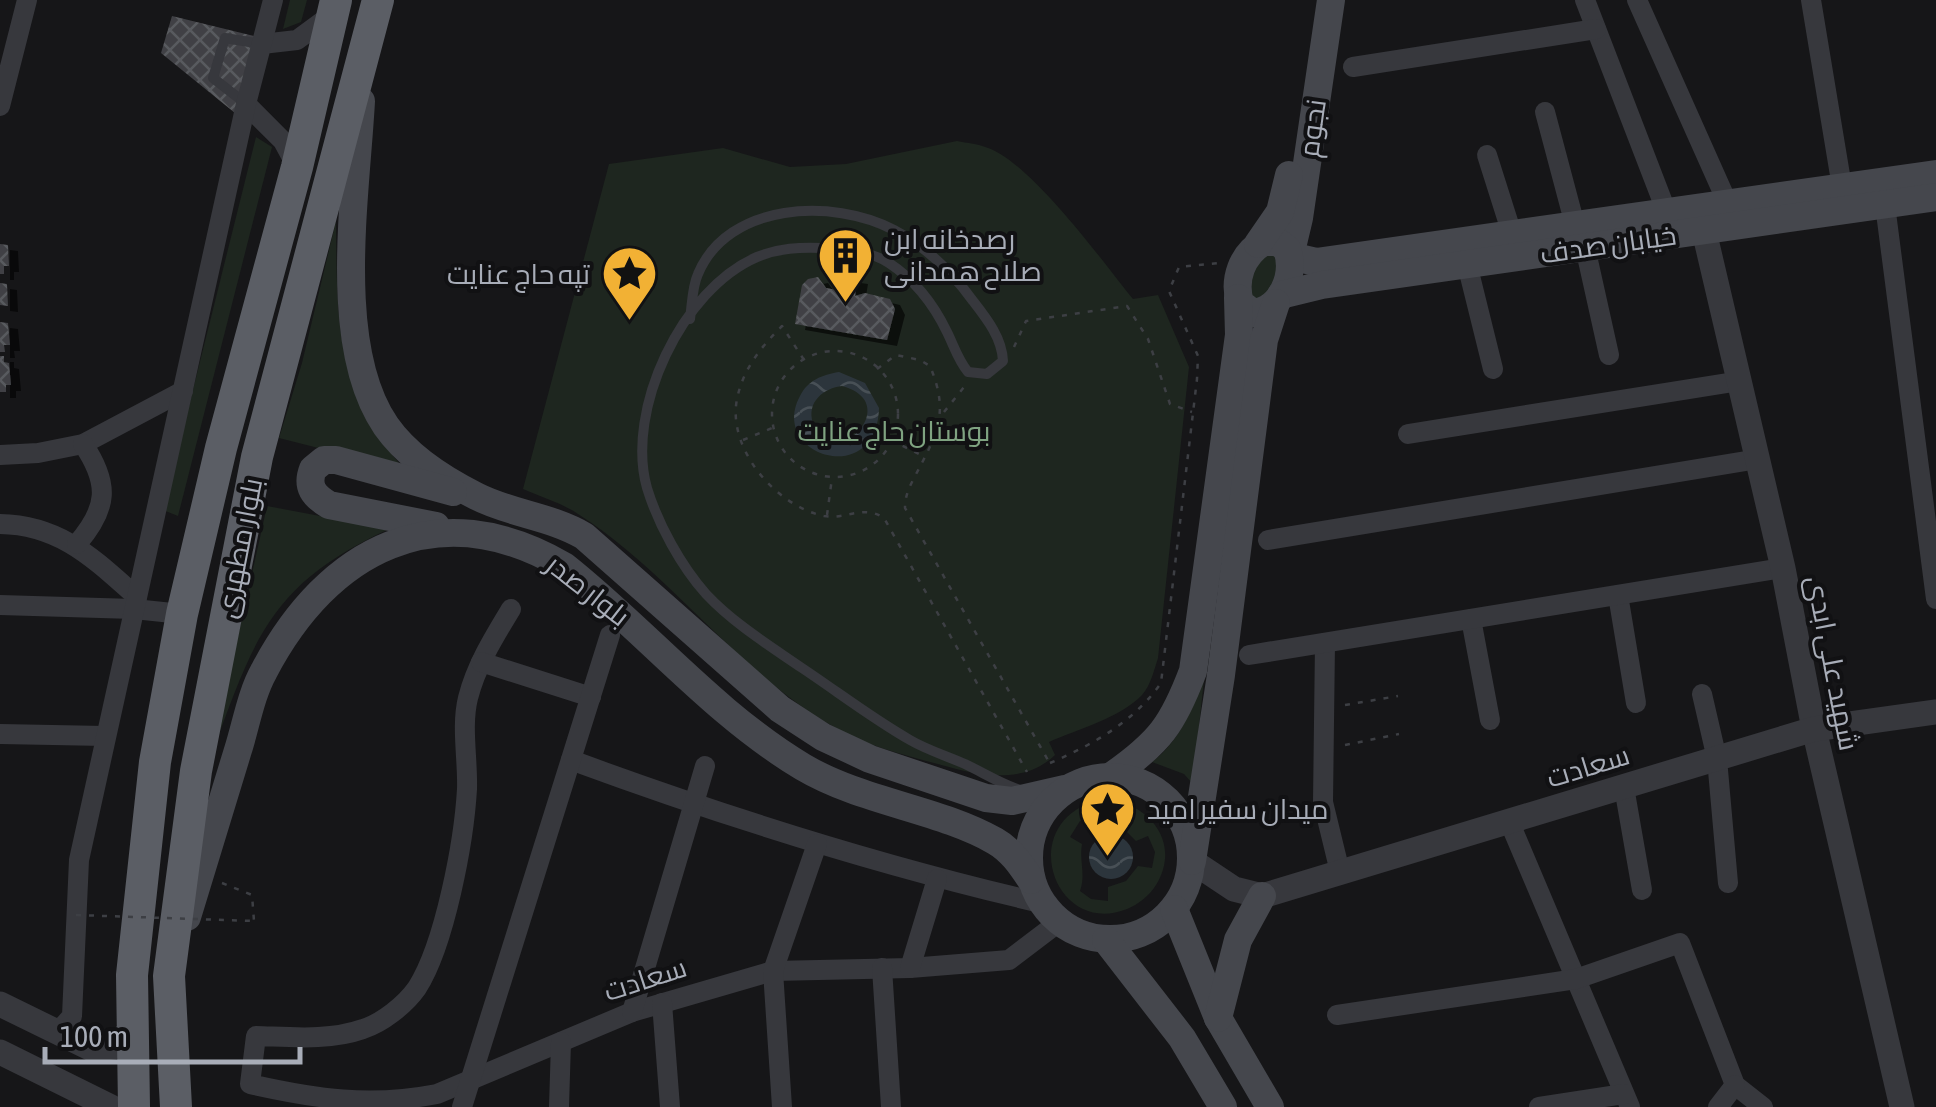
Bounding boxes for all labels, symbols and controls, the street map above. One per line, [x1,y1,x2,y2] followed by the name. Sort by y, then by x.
[1292,97,1336,160] street label: نجوم
[1538,219,1678,270] street label: خیابان صدف
[884,223,1042,290] place label: رصدخانه ابن صلاح همدانی
[815,225,875,304] building icon: رصدخانه ابن صلاح همدانی
[599,244,659,323] place icon: تپه حاج عنایت
[447,258,591,293] place label: تپه حاج عنایت
[797,415,991,450] park label: بوستان حاج عنایت
[210,475,269,621] street label: بلوار مطهری
[539,547,636,632] street label: بلوار صدر
[1799,573,1866,753] street label: شهید علی ابدی
[1543,738,1633,794] street label: سعادت
[1078,779,1138,858] place icon: میدان سفیر امید
[1147,793,1328,826] place label: میدان سفیر امید
[600,951,690,1007] street label: سعادت
[45,1002,300,1064] scale bar
[60,1019,128,1053] text: 100 m

